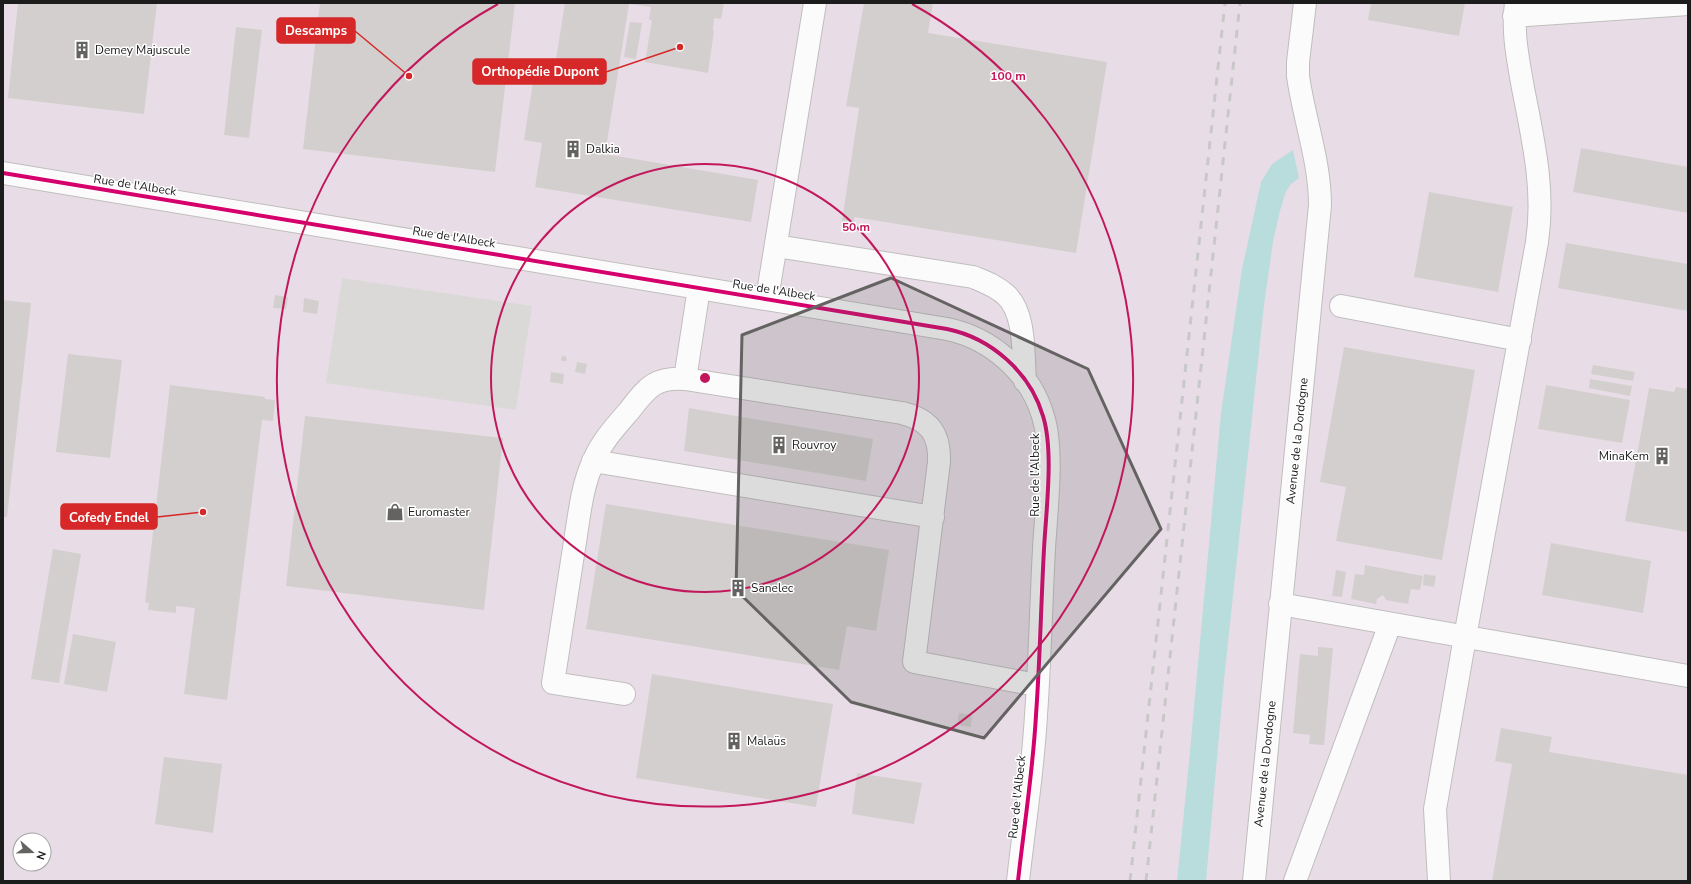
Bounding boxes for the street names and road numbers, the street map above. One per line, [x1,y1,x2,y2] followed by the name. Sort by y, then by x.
[92,171,179,200] street label: Rue de l'Albeck
[411,223,498,252] street label: Rue de l'Albeck
[731,276,818,305] street label: Rue de l'Albeck
[1282,377,1312,505] street label: Avenue de la Dordogne
[1027,432,1043,517] street label: Rue de l'Albeck
[1250,700,1280,828] street label: Avenue de la Dordogne
[1005,754,1029,839] street label: Rue de l'Albeck

